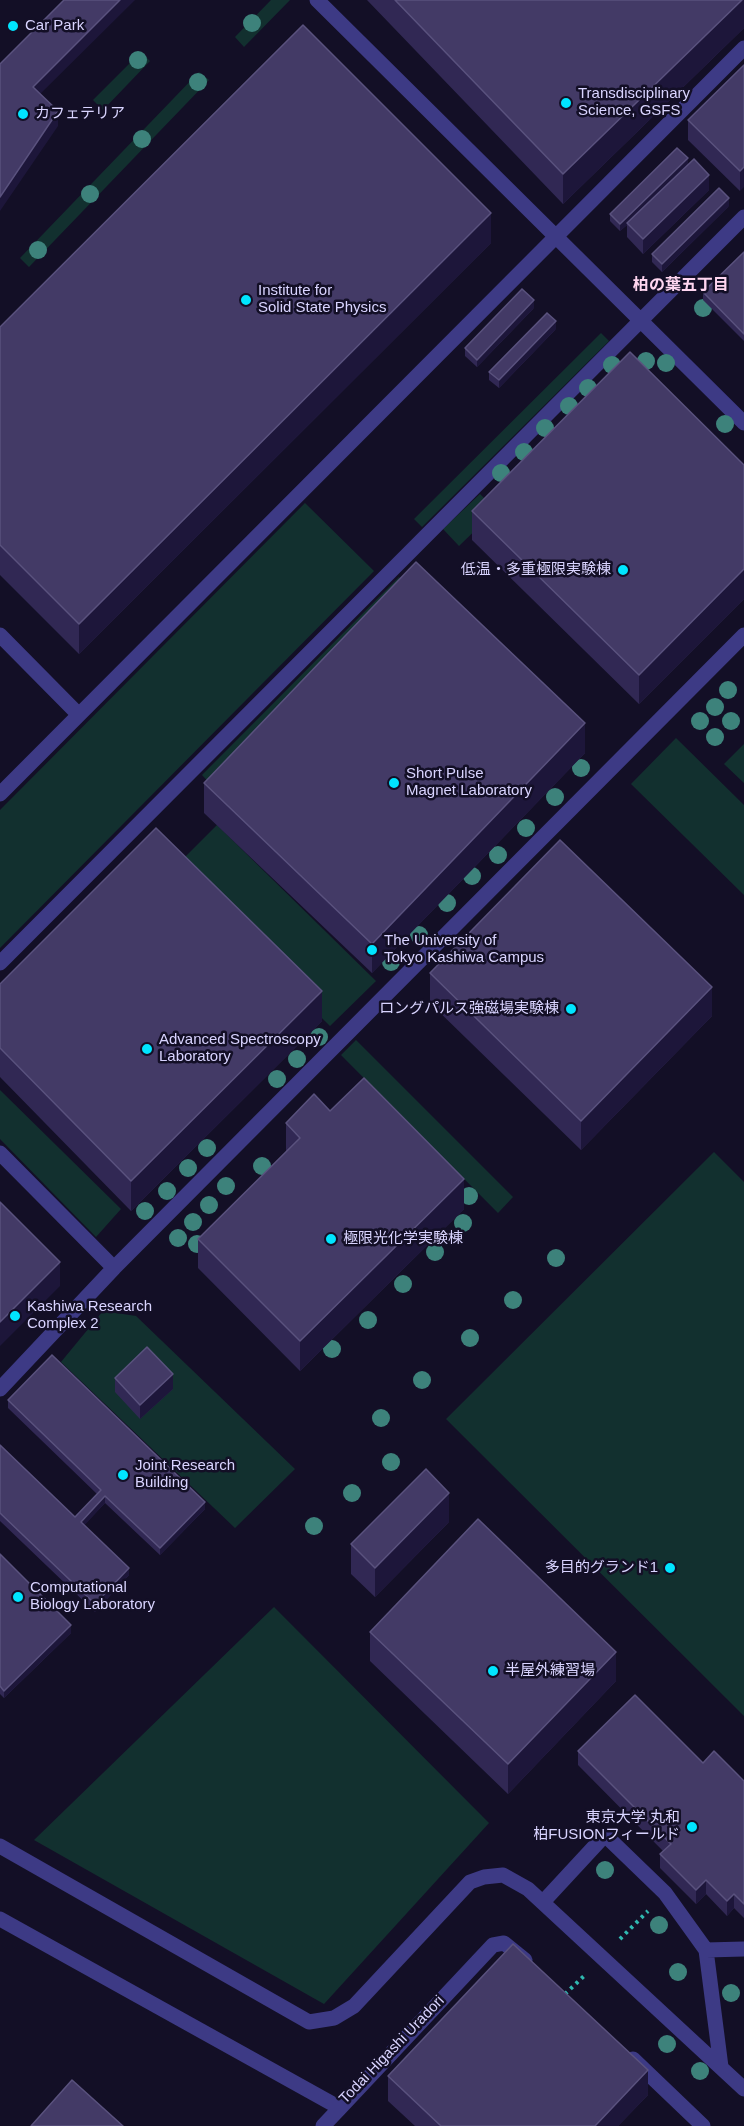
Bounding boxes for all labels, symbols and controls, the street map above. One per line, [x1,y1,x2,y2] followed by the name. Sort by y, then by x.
[25,17,84,35] place label: Car Park
[6,19,20,33] marker: Car Park
[578,85,690,120] place label: Transdisciplinary Science, GSFS
[559,96,573,110] marker: Transdisciplinary Science, GSFS
[35,105,125,123] place label: カフェテリア
[16,107,30,121] marker: カフェテリア
[633,276,729,296] district label: 柏の葉五丁目
[258,282,386,317] place label: Institute for Solid State Physics
[239,293,253,307] marker: Institute for Solid State Physics
[461,561,611,579] place label: 低温・多重極限実験棟
[616,563,630,577] marker: 低温・多重極限実験棟
[406,765,532,800] place label: Short Pulse Magnet Laboratory
[387,776,401,790] marker: Short Pulse Magnet Laboratory
[384,932,544,967] place label: The University of Tokyo Kashiwa Campus
[365,943,379,957] marker: The University of Tokyo Kashiwa Campus
[379,1000,559,1018] place label: ロングパルス強磁場実験棟
[564,1002,578,1016] marker: ロングパルス強磁場実験棟
[159,1031,321,1066] place label: Advanced Spectroscopy Laboratory
[140,1042,154,1056] marker: Advanced Spectroscopy Laboratory
[343,1230,463,1248] place label: 極限光化学実験棟
[324,1232,338,1246] marker: 極限光化学実験棟
[27,1298,152,1333] place label: Kashiwa Research Complex 2
[8,1309,22,1323] marker: Kashiwa Research Complex 2
[135,1457,235,1492] place label: Joint Research Building
[116,1468,130,1482] marker: Joint Research Building
[545,1559,658,1577] place label: 多目的グランド1
[663,1561,677,1575] marker: 多目的グランド1
[30,1579,155,1614] place label: Computational Biology Laboratory
[11,1590,25,1604] marker: Computational Biology Laboratory
[505,1662,595,1680] place label: 半屋外練習場
[486,1664,500,1678] marker: 半屋外練習場
[533,1809,680,1844] place label: 東京大学 丸和 柏FUSIONフィールド
[685,1820,699,1834] marker: 東京大学 丸和 柏FUSIONフィールド
[336,1992,448,2108] street label: Todai Higashi Uradori

